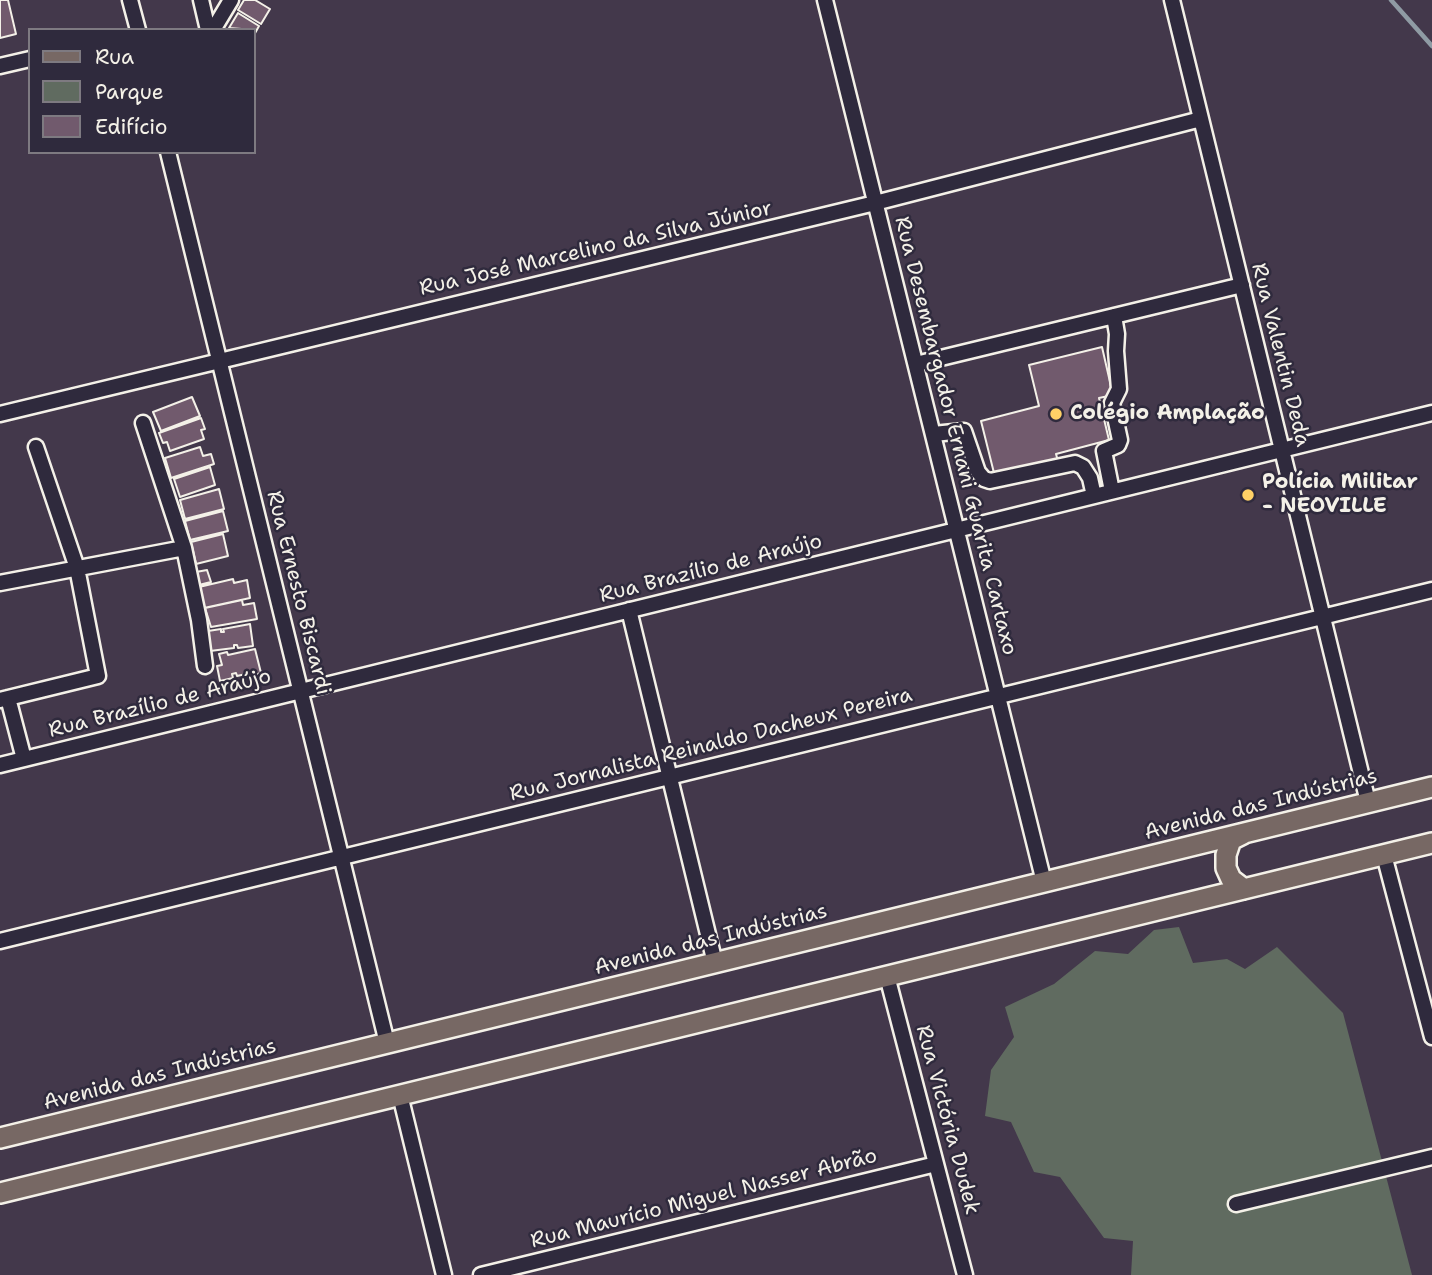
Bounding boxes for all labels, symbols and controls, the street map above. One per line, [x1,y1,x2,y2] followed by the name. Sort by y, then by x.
[28,28,256,154] legend
[95,43,134,71] text: Rua
[95,78,164,106] text: Parque
[95,113,167,141] text: Edifício
[417,196,775,302] street label: Rua José Marcelino da Silva Júnior
[888,214,1022,658] street label: Rua Desembargador Ernani Guarita Cartaxo
[1245,261,1315,449] street label: Rua Valentin Deda
[1070,401,1265,427] place label: Colégio Amplação
[1048,406,1064,422] marker: Colégio Amplação
[1262,470,1418,520] place label: Polícia Militar - NEOVILLE
[1240,487,1256,503] marker: Polícia Militar - NEOVILLE
[260,488,336,698] street label: Rua Ernesto Biscardi
[597,529,825,609] street label: Rua Brazílio de Araújo
[46,664,274,744] street label: Rua Brazílio de Araújo
[507,683,915,807] street label: Rua Jornalista Reinaldo Dacheux Pereira
[1142,764,1380,846] street label: Avenida das Indústrias
[592,899,830,981] street label: Avenida das Indústrias
[910,1023,984,1217] street label: Rua Victória Dudek
[41,1034,279,1116] street label: Avenida das Indústrias
[528,1144,880,1254] street label: Rua Maurício Miguel Nasser Abrão

